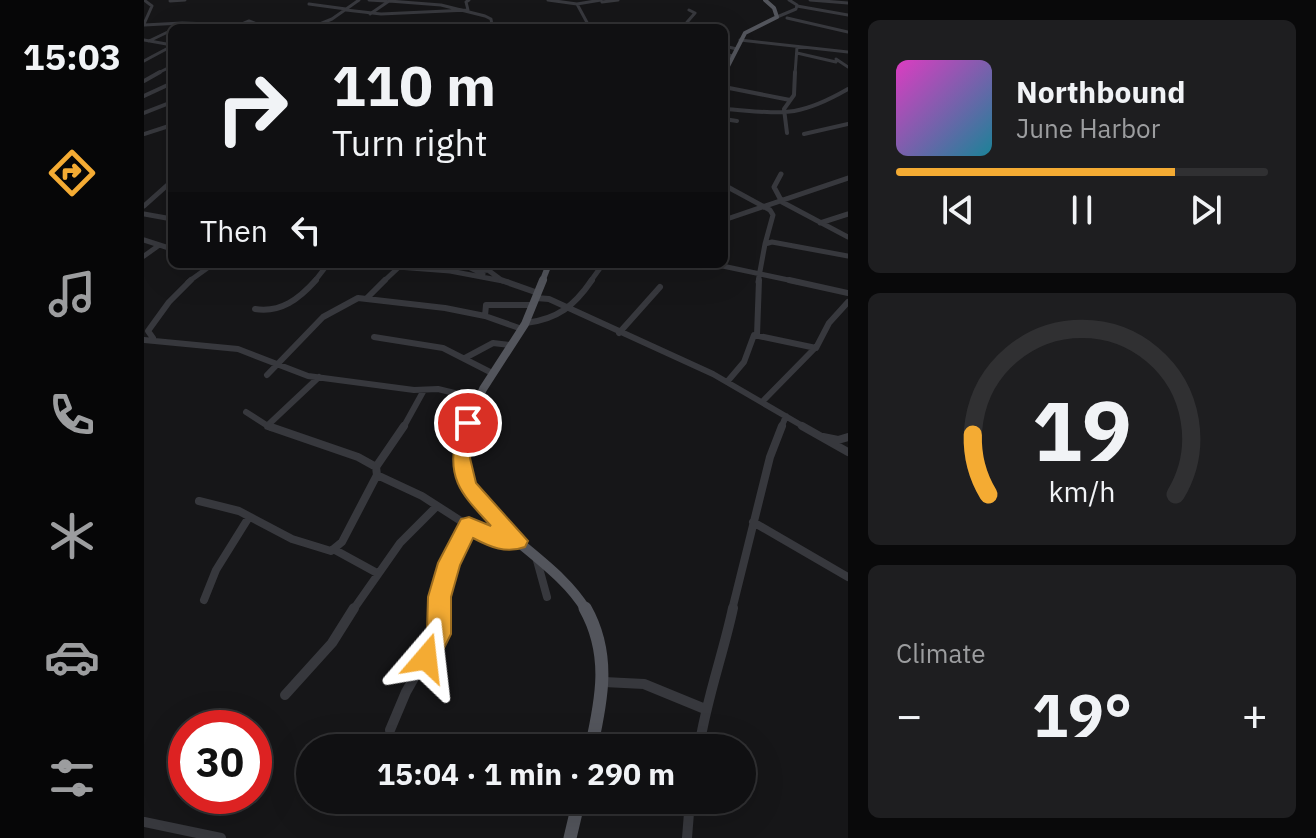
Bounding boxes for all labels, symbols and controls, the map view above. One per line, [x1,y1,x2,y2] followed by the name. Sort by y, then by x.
[23,33,121,80] text: 15:03
[332,49,496,121] text: 110 m
[200,56,304,160] icon: right
[1016,72,1185,111] text: Northbound
[1016,111,1160,145] text: June Harbor
[332,119,488,166] text: Turn right
[44,145,100,201] icon: directions
[936,188,980,232] icon: previous
[1060,188,1104,232] icon: pause
[1184,188,1228,232] icon: next
[284,208,328,252] icon: left
[200,211,268,250] text: Then
[44,266,100,322] icon: music
[1032,376,1132,484] text: 19
[44,387,100,443] icon: phone
[434,389,502,457] pin
[446,401,490,445] icon: arrive
[1048,473,1116,510] text: km/h
[44,508,100,564] icon: climate
[384,616,468,700] position arrow
[44,629,100,685] icon: car
[896,636,986,670] text: Climate
[1032,675,1132,754] text: 19°
[896,686,922,743] text: −
[1242,686,1268,743] text: +
[168,710,272,814] speed limit sign: 30
[44,750,100,806] icon: filters
[377,754,675,793] text: 15:04 · 1 min · 290 m

